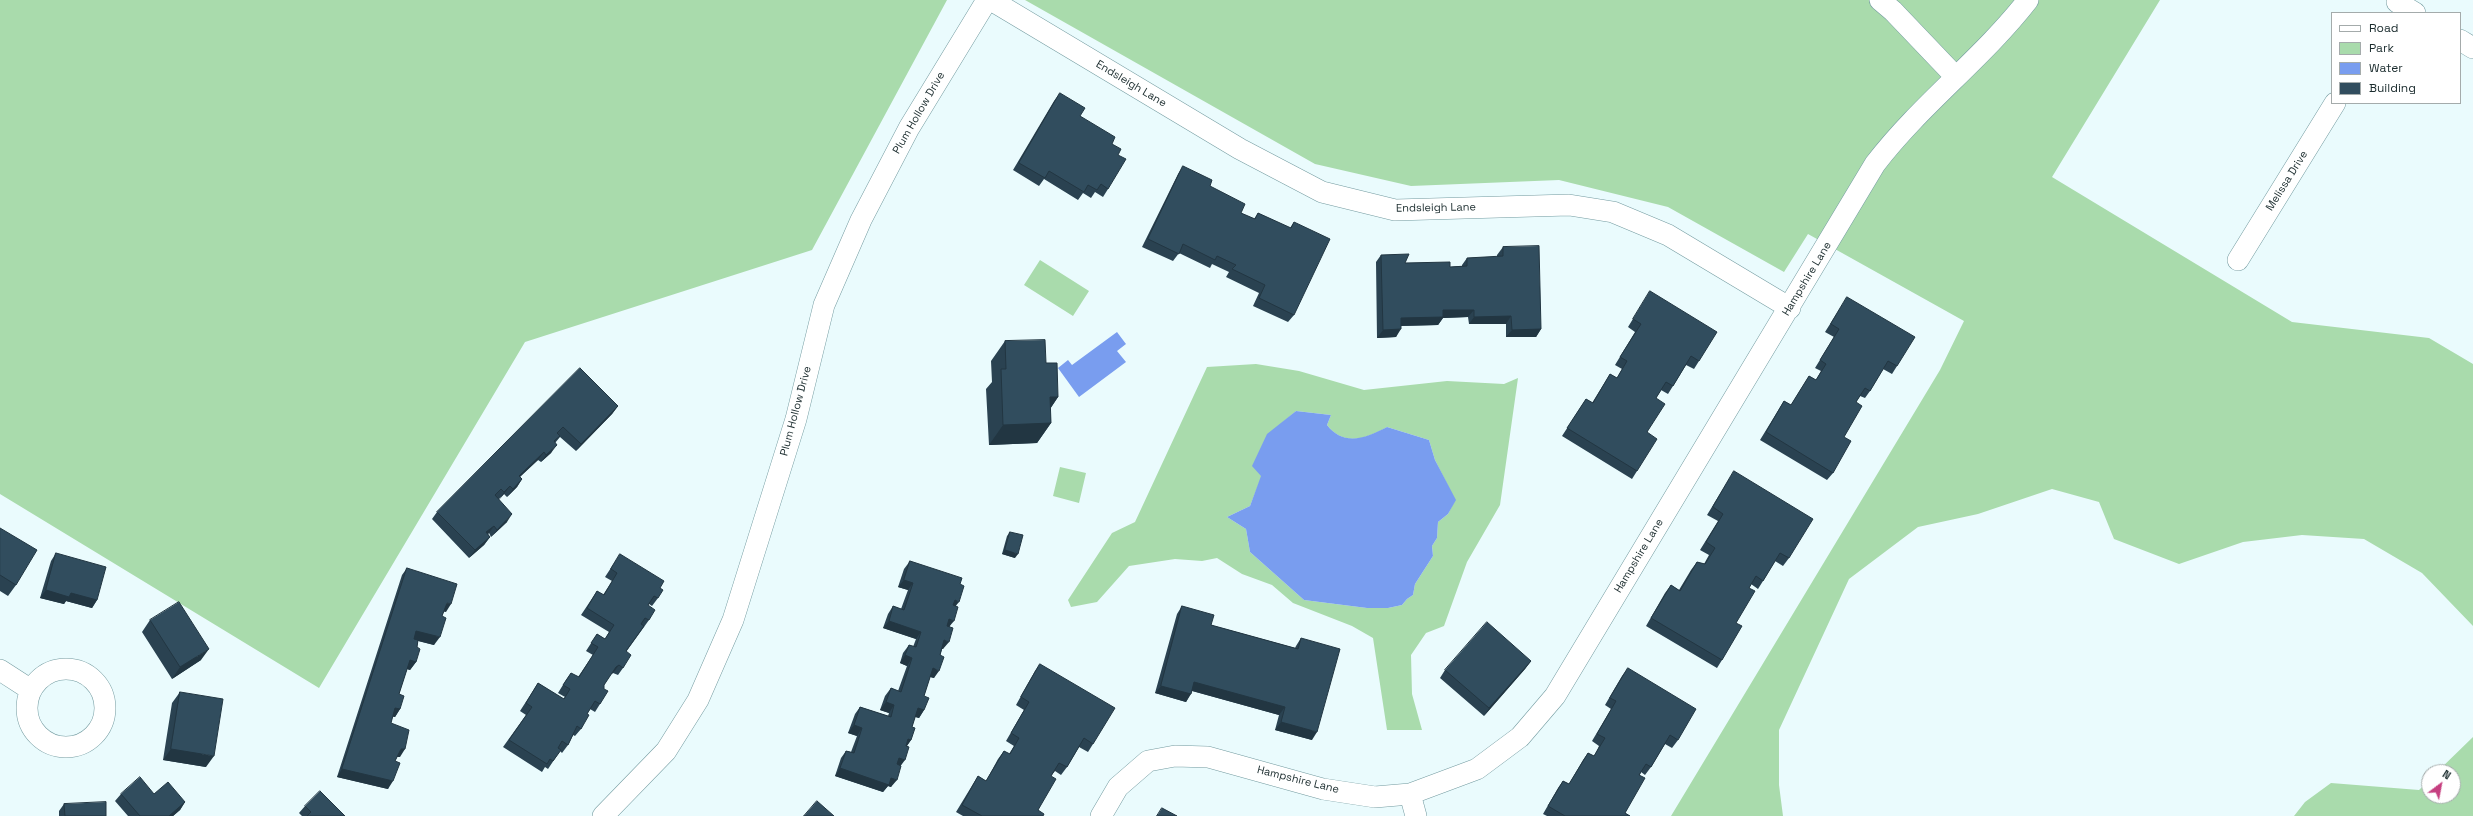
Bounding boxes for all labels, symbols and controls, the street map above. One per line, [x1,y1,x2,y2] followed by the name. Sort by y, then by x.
[2331,12,2461,104] legend
[2369,20,2398,36] text: Road
[2369,40,2394,56] text: Park
[1093,58,1169,110] street label: Endsleigh Lane
[2369,60,2403,76] text: Water
[890,70,948,156] street label: Plum Hollow Drive
[2369,80,2416,96] text: Building
[2263,148,2311,214] street label: Melissa Drive
[1396,201,1476,215] street label: Endsleigh Lane
[1780,240,1834,318] street label: Hampshire Lane
[778,365,814,457] street label: Plum Hollow Drive
[1612,517,1666,595] street label: Hampshire Lane
[1256,763,1340,797] street label: Hampshire Lane
[2421,764,2461,804] north arrow
[2440,767,2454,783] text: N

